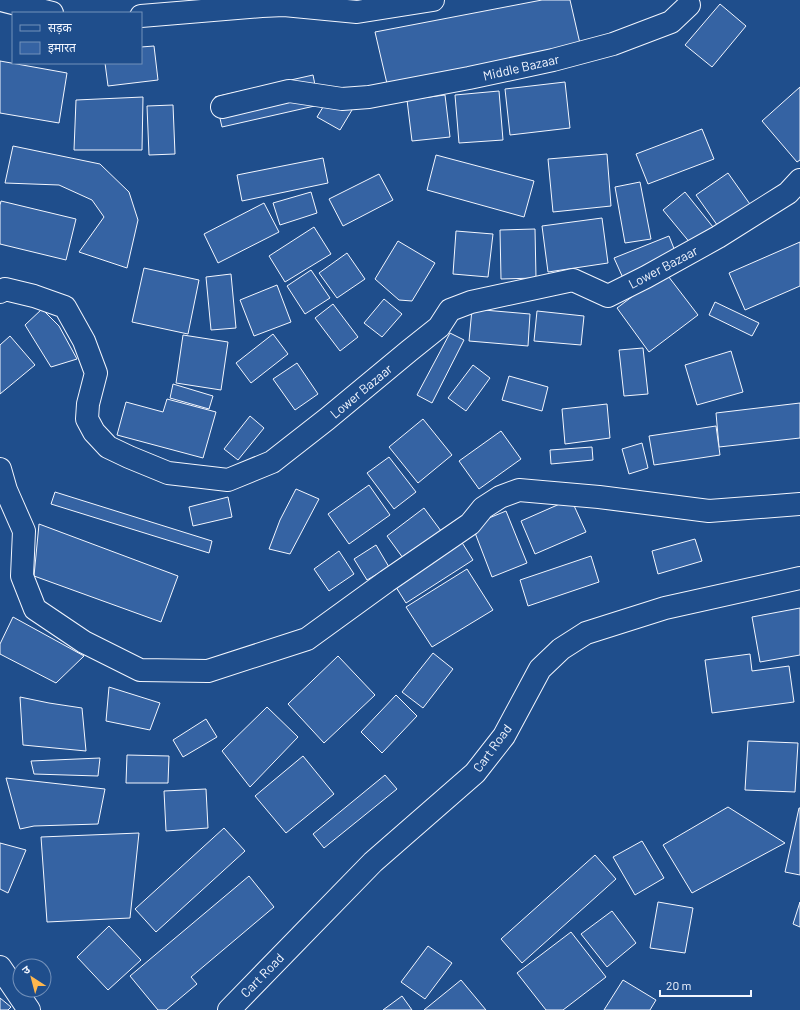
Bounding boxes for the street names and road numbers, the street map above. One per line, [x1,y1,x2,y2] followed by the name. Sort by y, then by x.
[481,50,561,84] street label: Middle Bazaar
[626,242,701,292] street label: Lower Bazaar
[327,360,396,422] street label: Lower Bazaar
[469,721,515,775] street label: Cart Road
[237,950,287,1000] street label: Cart Road

